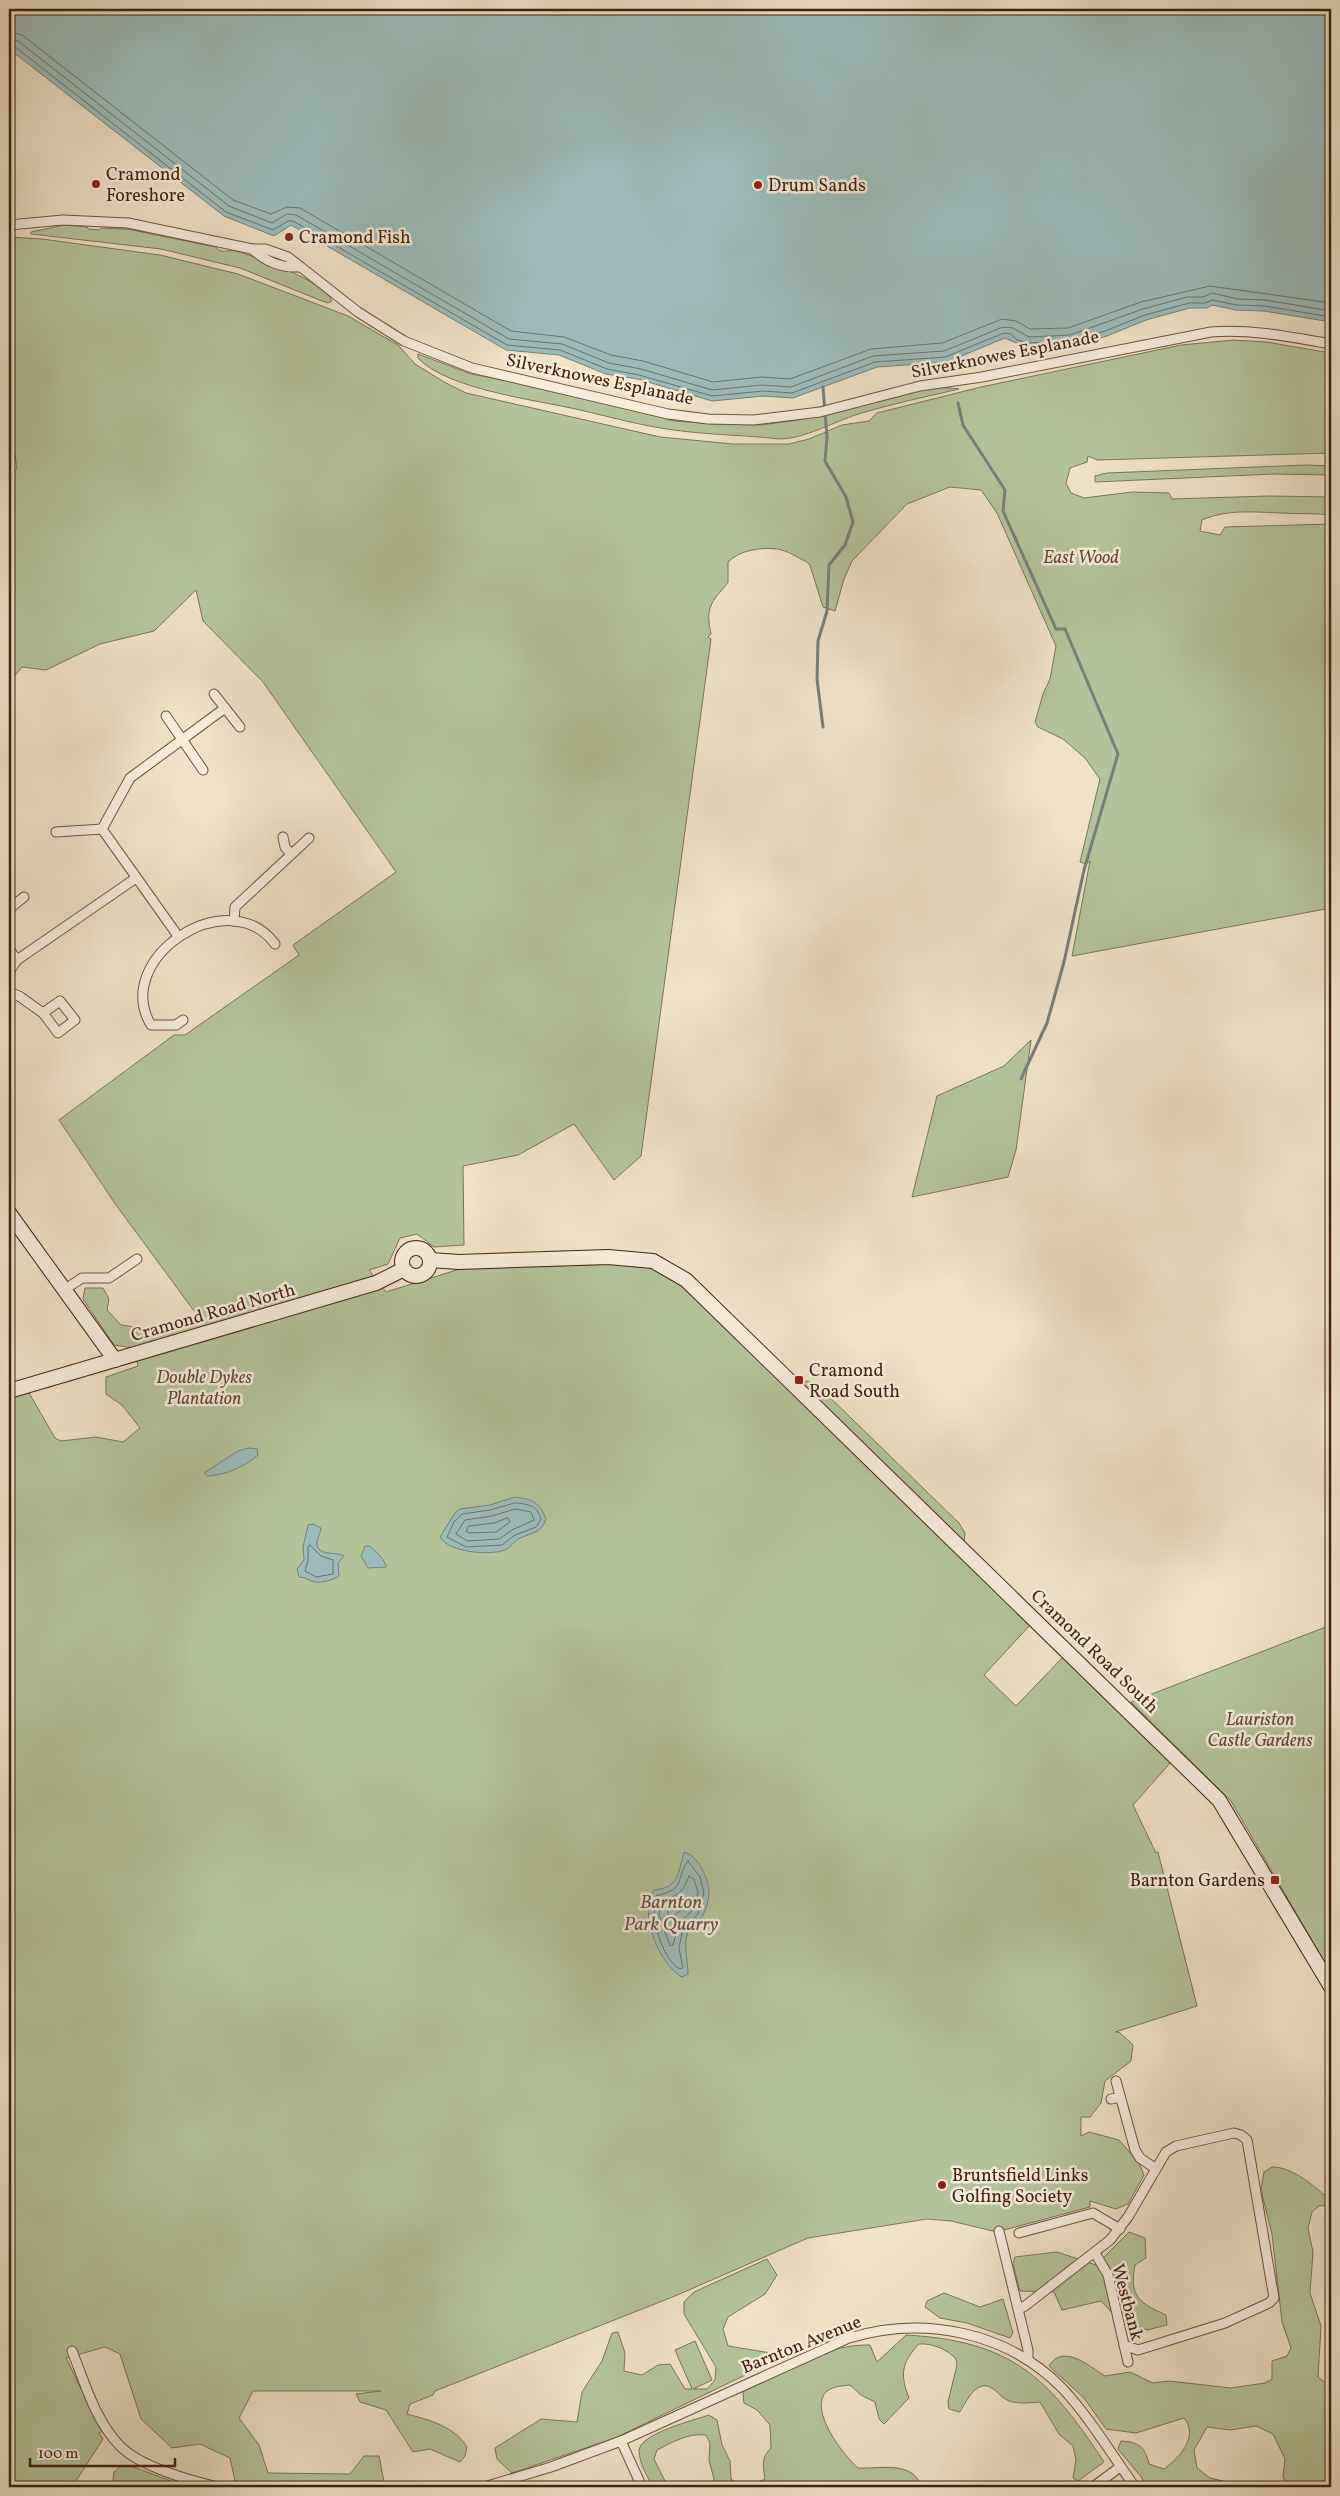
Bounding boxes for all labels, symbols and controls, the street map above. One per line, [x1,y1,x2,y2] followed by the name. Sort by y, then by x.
[106,163,185,209] place label: Cramond Foreshore
[768,174,866,199] place label: Drum Sands
[90,178,102,190] marker: Cramond Foreshore
[752,179,764,191] marker: Drum Sands
[299,226,411,251] place label: Cramond Fish
[283,231,295,243] marker: Cramond Fish
[909,325,1101,386] street label: Silverknowes Esplanade
[504,348,696,413] street label: Silverknowes Esplanade
[1043,546,1119,571] park label: East Wood
[128,1278,299,1349] street label: Cramond Road North
[809,1359,900,1405] place label: Cramond Road South
[156,1366,252,1412] park label: Double Dykes Plantation
[793,1374,805,1386] marker: Cramond Road South
[1024,1584,1164,1720] street label: Cramond Road South
[1207,1708,1313,1754] park label: Lauriston Castle Gardens
[1130,1869,1265,1894] place label: Barnton Gardens
[1269,1874,1281,1886] marker: Barnton Gardens
[624,1890,719,1938] water label: Barnton Park Quarry
[952,2164,1088,2210] place label: Bruntsfield Links Golfing Society
[936,2179,948,2191] marker: Bruntsfield Links Golfing Society
[1104,2261,1149,2344] street label: Westbank
[738,2310,865,2381] street label: Barnton Avenue
[30,2436,175,2468] scale bar
[38,2444,78,2465] text: 100 m

